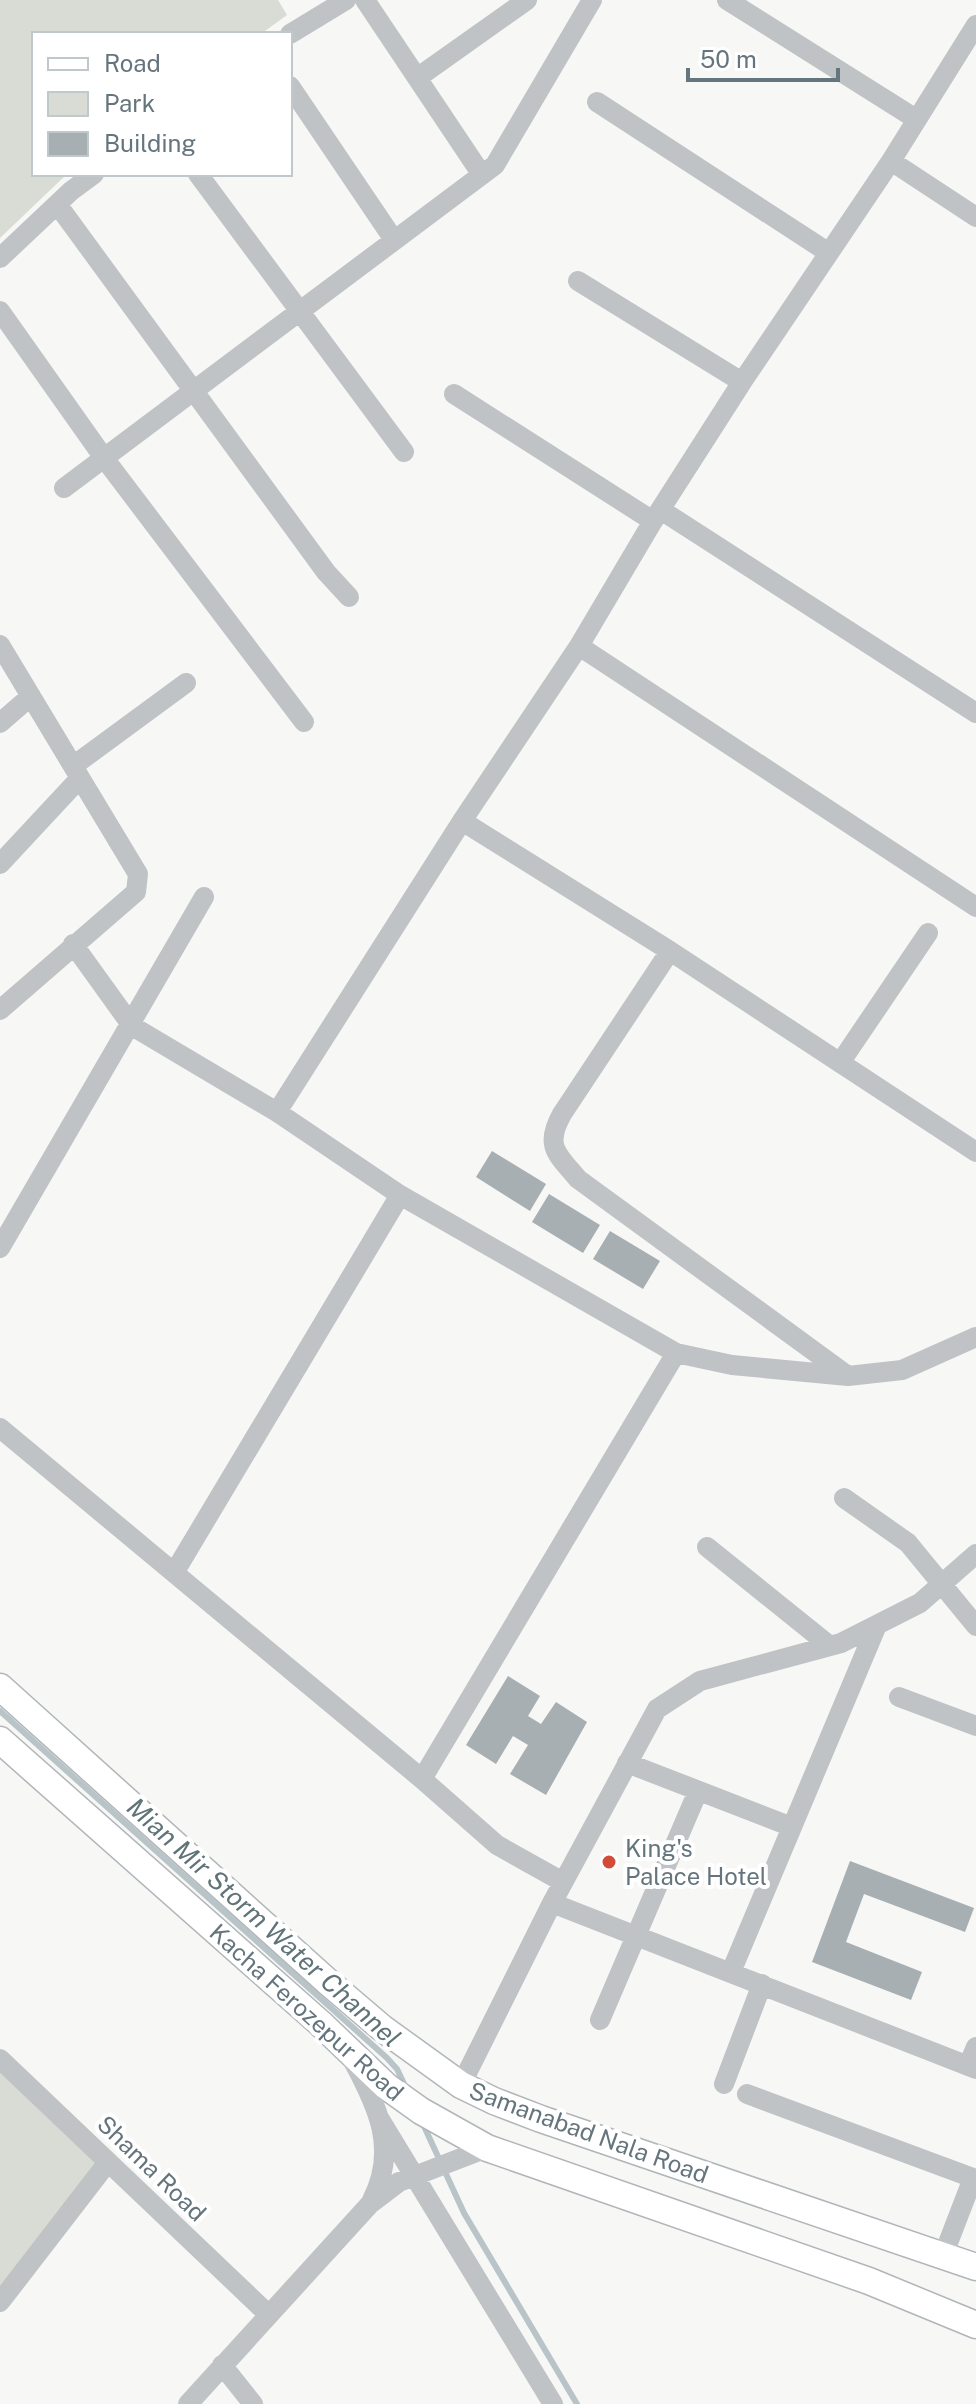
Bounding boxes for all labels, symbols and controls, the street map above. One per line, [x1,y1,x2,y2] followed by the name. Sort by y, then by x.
[32,32,292,176] legend
[688,32,838,82] scale bar
[700,45,757,73] text: 50 m
[104,49,161,77] text: Road
[104,89,155,117] text: Park
[104,129,196,157] text: Building
[121,1791,407,2053] water label: Mian Mir Storm Water Channel
[625,1834,767,1890] place label: King's Palace Hotel
[600,1853,618,1871] marker: King's Palace Hotel
[205,1918,409,2106] street label: Kacha Ferozepur Road
[466,2076,712,2188] street label: Samanabad Nala Road
[92,2109,212,2227] street label: Shama Road

